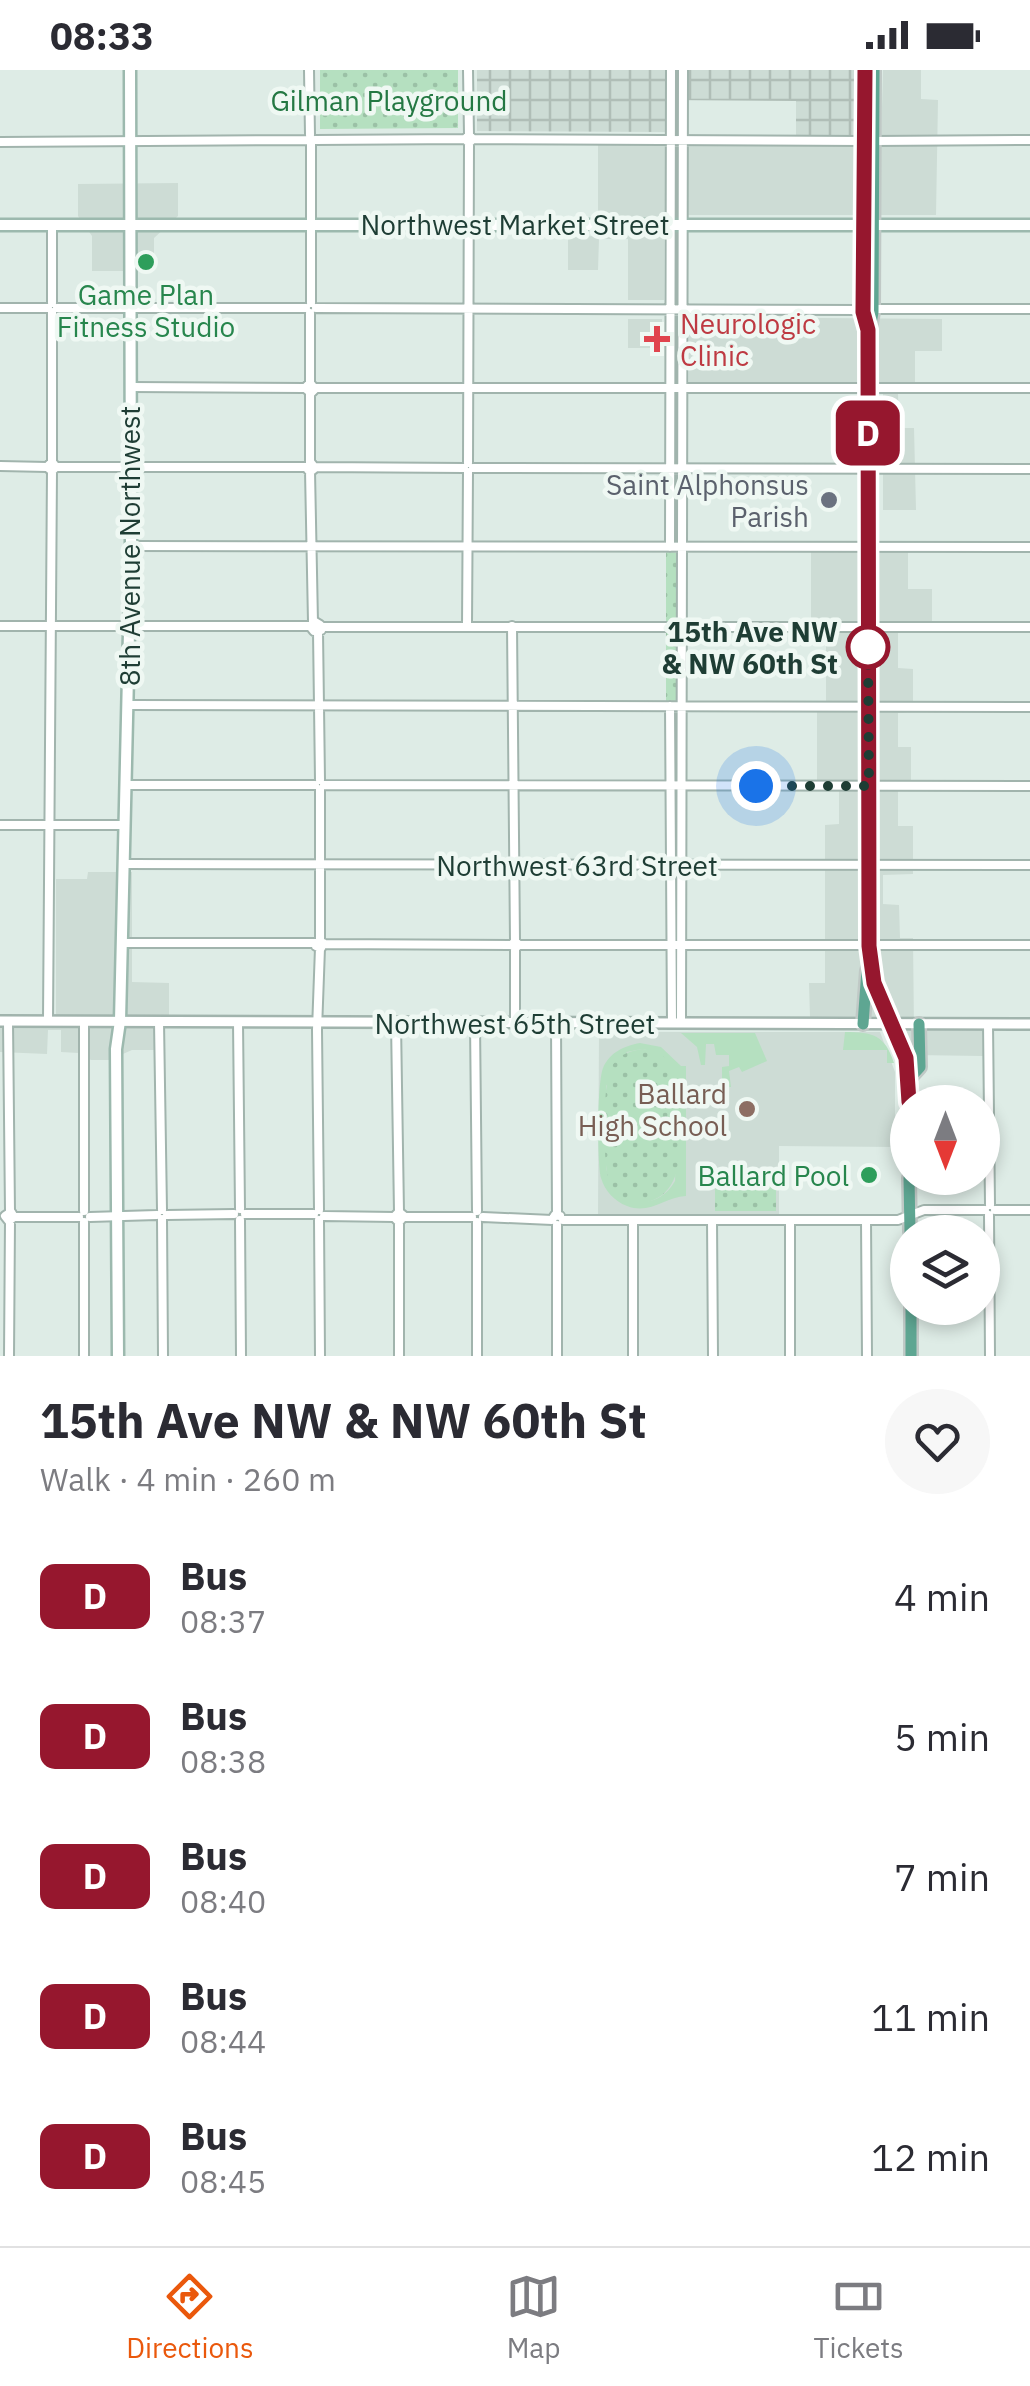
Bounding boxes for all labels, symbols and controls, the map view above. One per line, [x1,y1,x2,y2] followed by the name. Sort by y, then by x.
[50,11,154,60] text: 08:33
[270,82,508,119] park label: Gilman Playground
[361,206,669,243] street label: Northwest Market Street
[135,251,157,273] marker: Game Plan Fitness Studio
[57,276,235,345] place label: Game Plan Fitness Studio
[680,305,816,374] place label: Neurologic Clinic
[644,326,670,352] marker: Neurologic Clinic
[836,400,900,466] line badge: D
[111,406,148,686] street label: 8th Avenue Northwest
[856,410,880,456] text: D
[606,466,809,535] place label: Saint Alphonsus Parish
[818,489,840,511] marker: Saint Alphonsus Parish
[661,613,838,682] place label: 15th Ave NW & NW 60th St
[847,626,889,668] marker: 15th Ave NW & NW 60th St
[731,761,781,811] your location
[436,847,718,884] street label: Northwest 63rd Street
[375,1005,655,1042] street label: Northwest 65th Street
[578,1075,727,1144] place label: Ballard High School
[890,1085,1000,1195] north arrow
[890,1085,1000,1325] map controls
[736,1098,758,1120] marker: Ballard High School
[697,1157,849,1194] place label: Ballard Pool
[858,1164,880,1186] marker: Ballard Pool
[890,1215,1000,1325] button: layers
[40,1389,647,1451] text: 15th Ave NW & NW 60th St
[885,1389,990,1494] button: heart
[40,1458,336,1500] text: Walk · 4 min · 260 m
[180,1551,247,1600] text: Bus
[894,1572,990,1621] text: 4 min
[83,1573,107,1619] text: D
[180,1600,266,1642] text: 08:37
[180,1691,247,1740] text: Bus
[894,1712,990,1761] text: 5 min
[83,1713,107,1759] text: D
[180,1740,266,1782] text: 08:38
[180,1831,247,1880] text: Bus
[894,1852,990,1901] text: 7 min
[83,1853,107,1899] text: D
[180,1880,266,1922] text: 08:40
[180,1971,247,2020] text: Bus
[871,1992,990,2041] text: 11 min
[83,1993,107,2039] text: D
[180,2020,266,2062] text: 08:44
[180,2111,247,2160] text: Bus
[871,2132,990,2181] text: 12 min
[83,2133,107,2179] text: D
[180,2160,266,2202] text: 08:45
[126,2269,254,2366] tab: Directions
[506,2269,561,2366] tab: Map
[814,2269,904,2366] tab: Tickets

